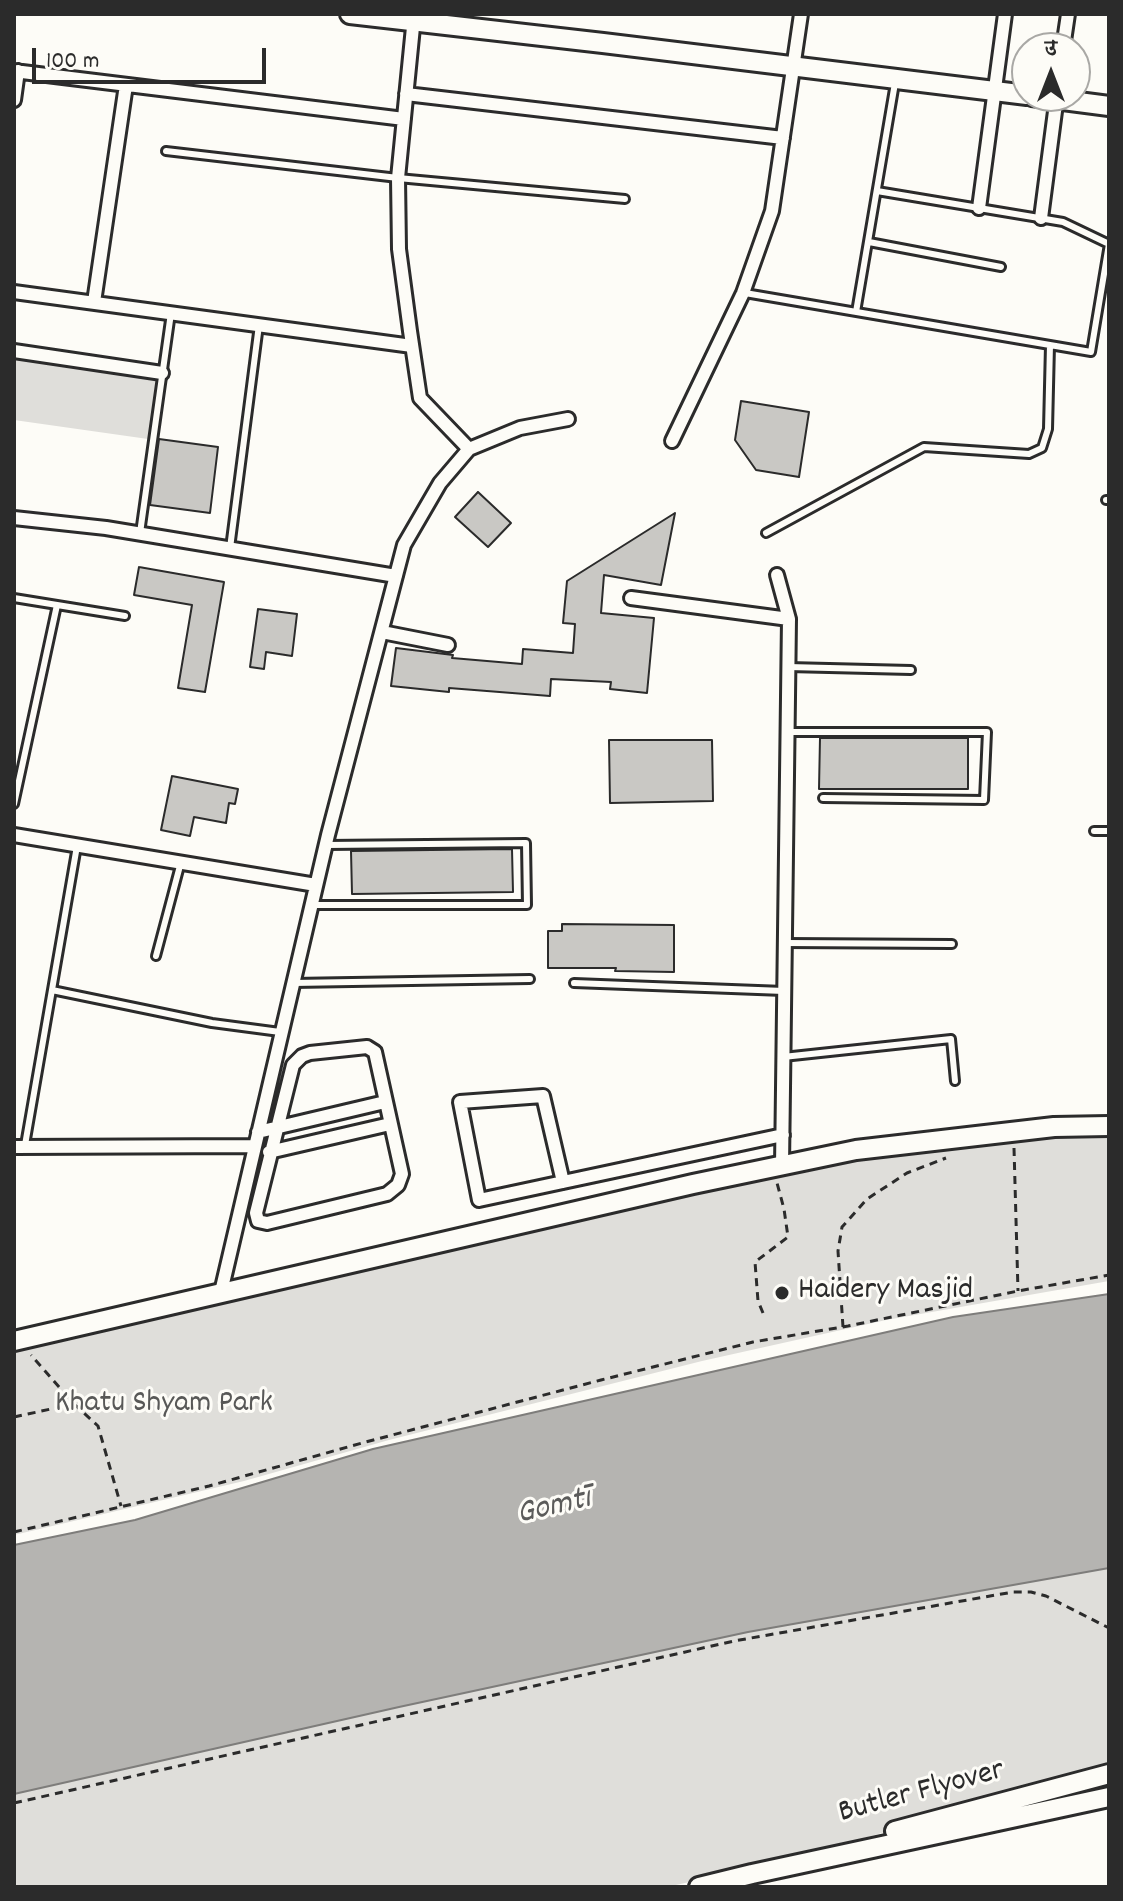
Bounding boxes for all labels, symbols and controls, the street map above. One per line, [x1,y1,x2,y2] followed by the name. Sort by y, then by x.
[36,32,270,82] scale bar
[1011,32,1091,112] north arrow
[1045,34,1057,65] text: उ
[46,45,99,79] text: 100 m
[798,1274,973,1312] place label: Haidery Masjid
[773,1284,791,1302] marker: Haidery Masjid
[55,1387,273,1425] park label: Khatu Shyam Park
[513,1481,595,1537] water label: Gomtī
[835,1753,1009,1835] street label: Butler Flyover

